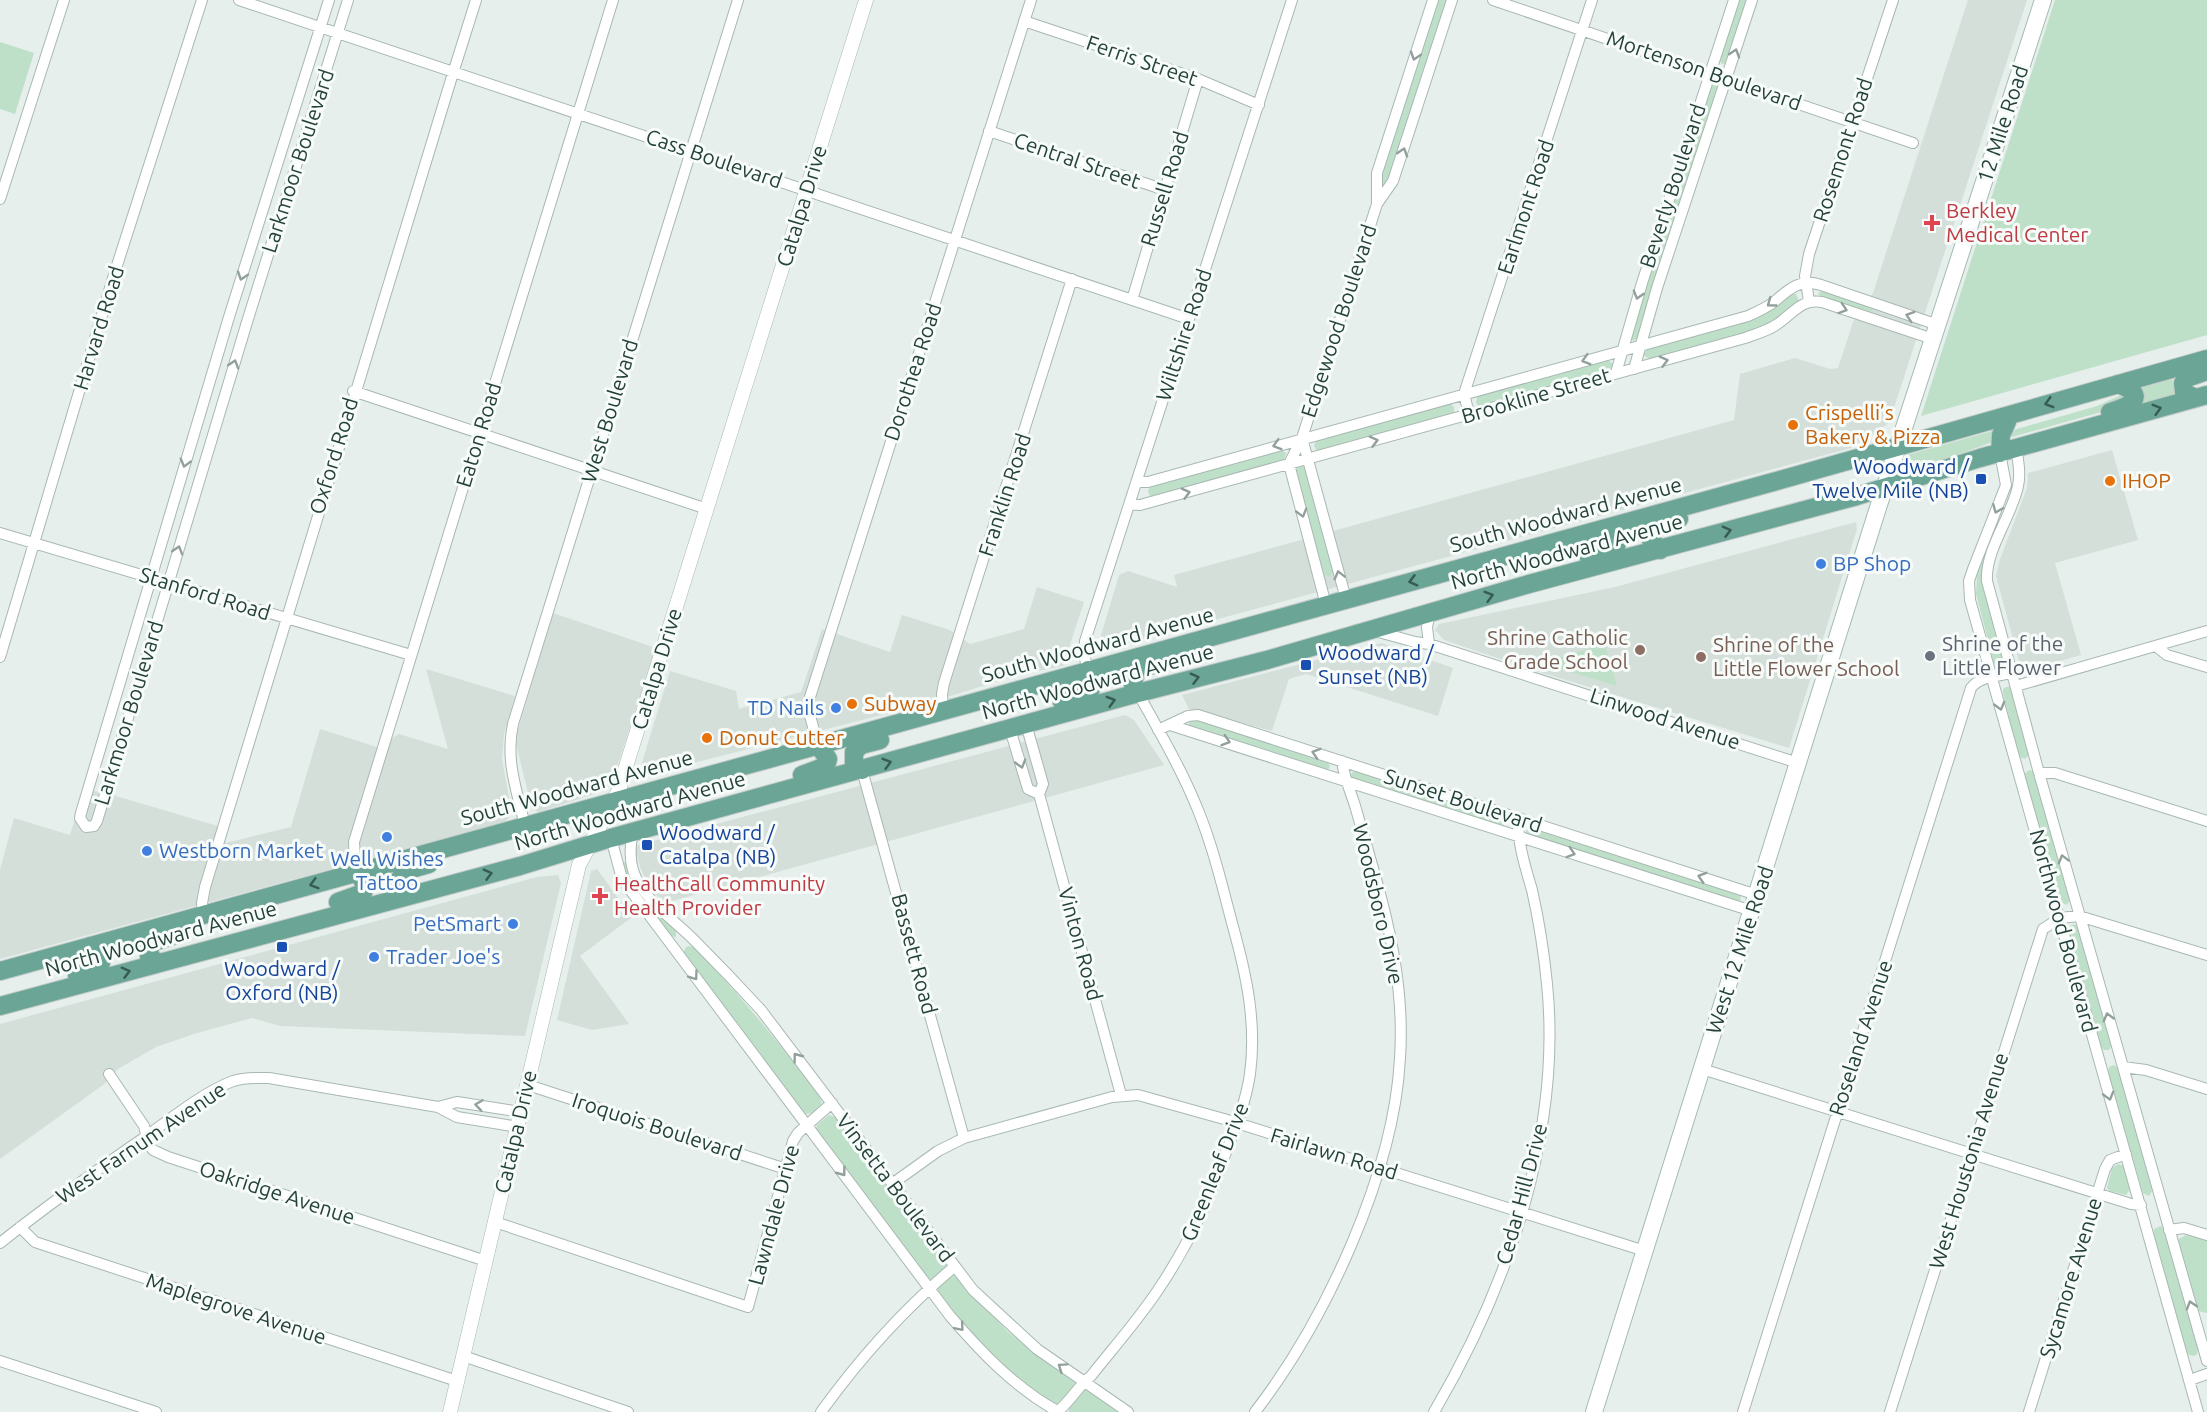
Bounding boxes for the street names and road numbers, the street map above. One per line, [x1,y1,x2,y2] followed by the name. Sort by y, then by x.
[1604,25,1805,115] street label: Mortenson Boulevard
[1083,30,1201,90] street label: Ferris Street
[1972,62,2032,185] street label: 12 Mile Road
[256,66,338,255] street label: Larkmoor Boulevard
[1807,75,1877,225] street label: Rosemont Road
[1634,101,1710,271] street label: Beverly Boulevard
[643,123,786,193] street label: Cass Boulevard
[1011,127,1144,193] street label: Central Street
[1135,128,1193,249] street label: Russell Road
[1492,136,1558,277] street label: Earlmont Road
[771,142,831,269] street label: Catalpa Drive
[1296,221,1381,420] street label: Edgewood Boulevard
[68,263,128,393] street label: Harvard Road
[1150,266,1216,404] street label: Wiltshire Road
[879,300,946,443] street label: Dorothea Road
[576,336,642,485] street label: West Boulevard
[1458,362,1613,428] street label: Brookline Street
[451,379,505,490] street label: Eaton Road
[304,395,362,517] street label: Oxford Road
[973,430,1035,559] street label: Franklin Road
[1447,471,1684,557] street label: South Woodward Avenue
[1448,508,1685,594] street label: North Woodward Avenue
[137,562,274,624] street label: Stanford Road
[979,601,1216,687] street label: South Woodward Avenue
[626,605,686,732] street label: Catalpa Drive
[89,618,168,808] street label: Larkmoor Boulevard
[979,638,1216,724] street label: North Woodward Avenue
[1587,682,1743,754] street label: Linwood Avenue
[458,744,695,830] street label: South Woodward Avenue
[1381,763,1545,837] street label: Sunset Boulevard
[511,766,748,855] street label: North Woodward Avenue
[1349,821,1409,987] street label: Woodsboro Drive
[2025,827,2103,1035] street label: Northwood Boulevard
[1701,863,1778,1037] street label: West 12 Mile Road
[1054,884,1108,1003] street label: Vinton Road
[887,891,943,1017] street label: Bassett Road
[42,895,279,981] street label: North Woodward Avenue
[1824,957,1897,1119] street label: Roseland Avenue
[1924,1050,2012,1272] street label: West Houstonia Avenue
[489,1068,541,1196] street label: Catalpa Drive
[51,1076,230,1208] street label: West Farnum Avenue
[569,1087,745,1165] street label: Iroquois Boulevard
[1175,1099,1253,1244] street label: Greenleaf Drive
[832,1108,959,1266] street label: Vinsetta Boulevard
[1491,1120,1551,1267] street label: Cedar Hill Drive
[1268,1122,1401,1184] street label: Fairlawn Road
[743,1142,803,1288] street label: Lawndale Drive
[196,1156,358,1229] street label: Oakridge Avenue
[2034,1194,2106,1361] street label: Sycamore Avenue
[143,1268,329,1349] street label: Maplegrove Avenue

